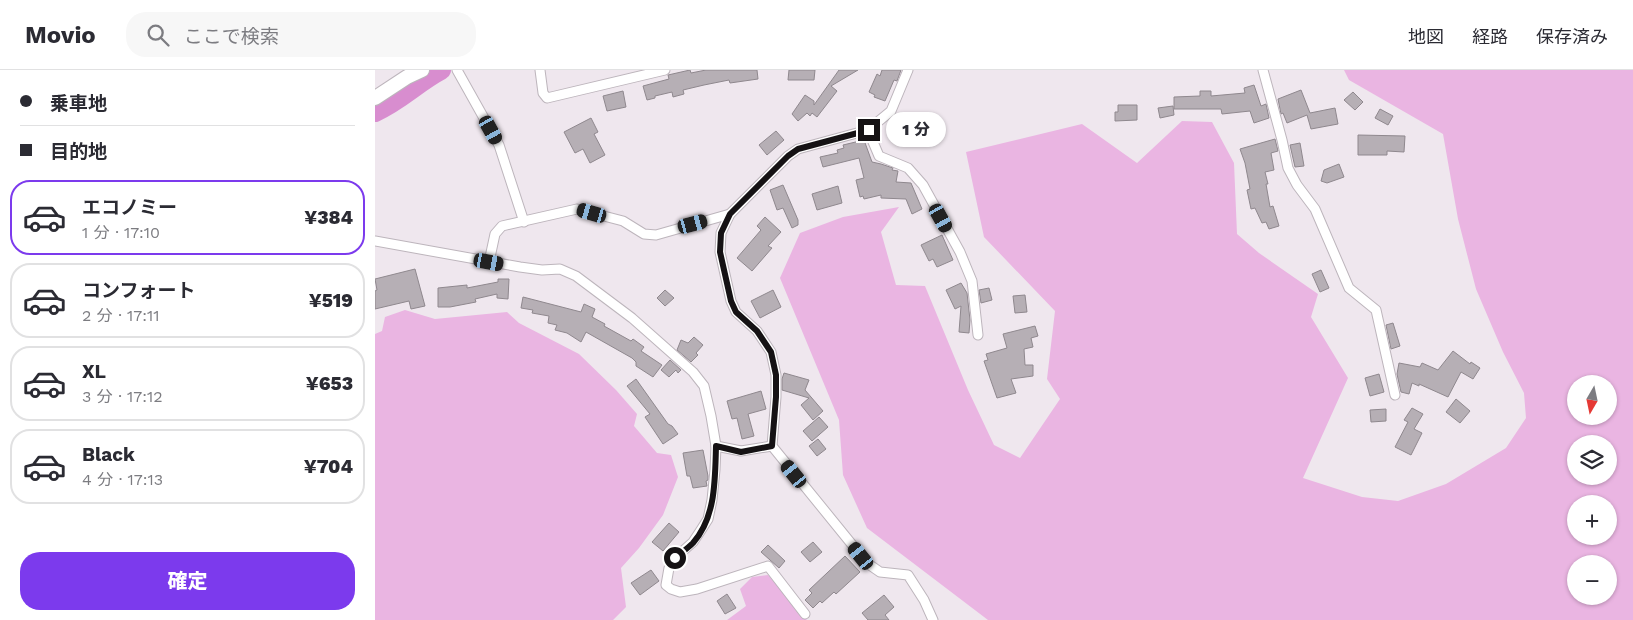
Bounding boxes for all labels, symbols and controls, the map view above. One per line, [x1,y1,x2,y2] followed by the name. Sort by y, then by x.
[126,12,476,57] search box
[25,21,96,49] text: Movio
[144,21,172,49] icon: search
[184,25,279,48] text: ここで検索
[1408,26,1444,47] text: 地図
[1472,26,1508,47] text: 経路
[1536,26,1608,47] text: 保存済み
[50,92,107,115] text: 乗車地
[887,112,947,148] callout: 1 分
[477,113,504,147] car
[858,119,880,141] route end
[902,120,930,139] text: 1 分
[50,140,107,163] text: 目的地
[22,195,67,240] icon: car
[82,196,177,219] text: エコノミー
[927,201,954,235] car
[575,202,608,224] car
[304,206,353,229] text: ¥384
[676,213,709,235] car
[82,223,160,242] text: 1 分 · 17:10
[472,252,505,272] car
[22,278,67,323] icon: car
[82,279,195,302] text: コンフォート
[309,289,353,312] text: ¥519
[82,306,159,325] text: 2 分 · 17:11
[82,360,106,383] text: XL
[22,361,67,406] icon: car
[306,372,353,395] text: ¥653
[1567,375,1617,425] north arrow
[1567,375,1617,605] map controls
[82,387,163,406] text: 3 分 · 17:12
[1567,435,1617,485] button: layers
[82,443,135,466] text: Black
[22,444,67,489] icon: car
[304,455,353,478] text: ¥704
[778,458,809,490] car
[82,470,163,489] text: 4 分 · 17:13
[1567,495,1617,545] button: +
[845,540,876,572] car
[664,547,686,569] route start
[20,552,355,610] button: 確定
[1567,555,1617,605] button: −

